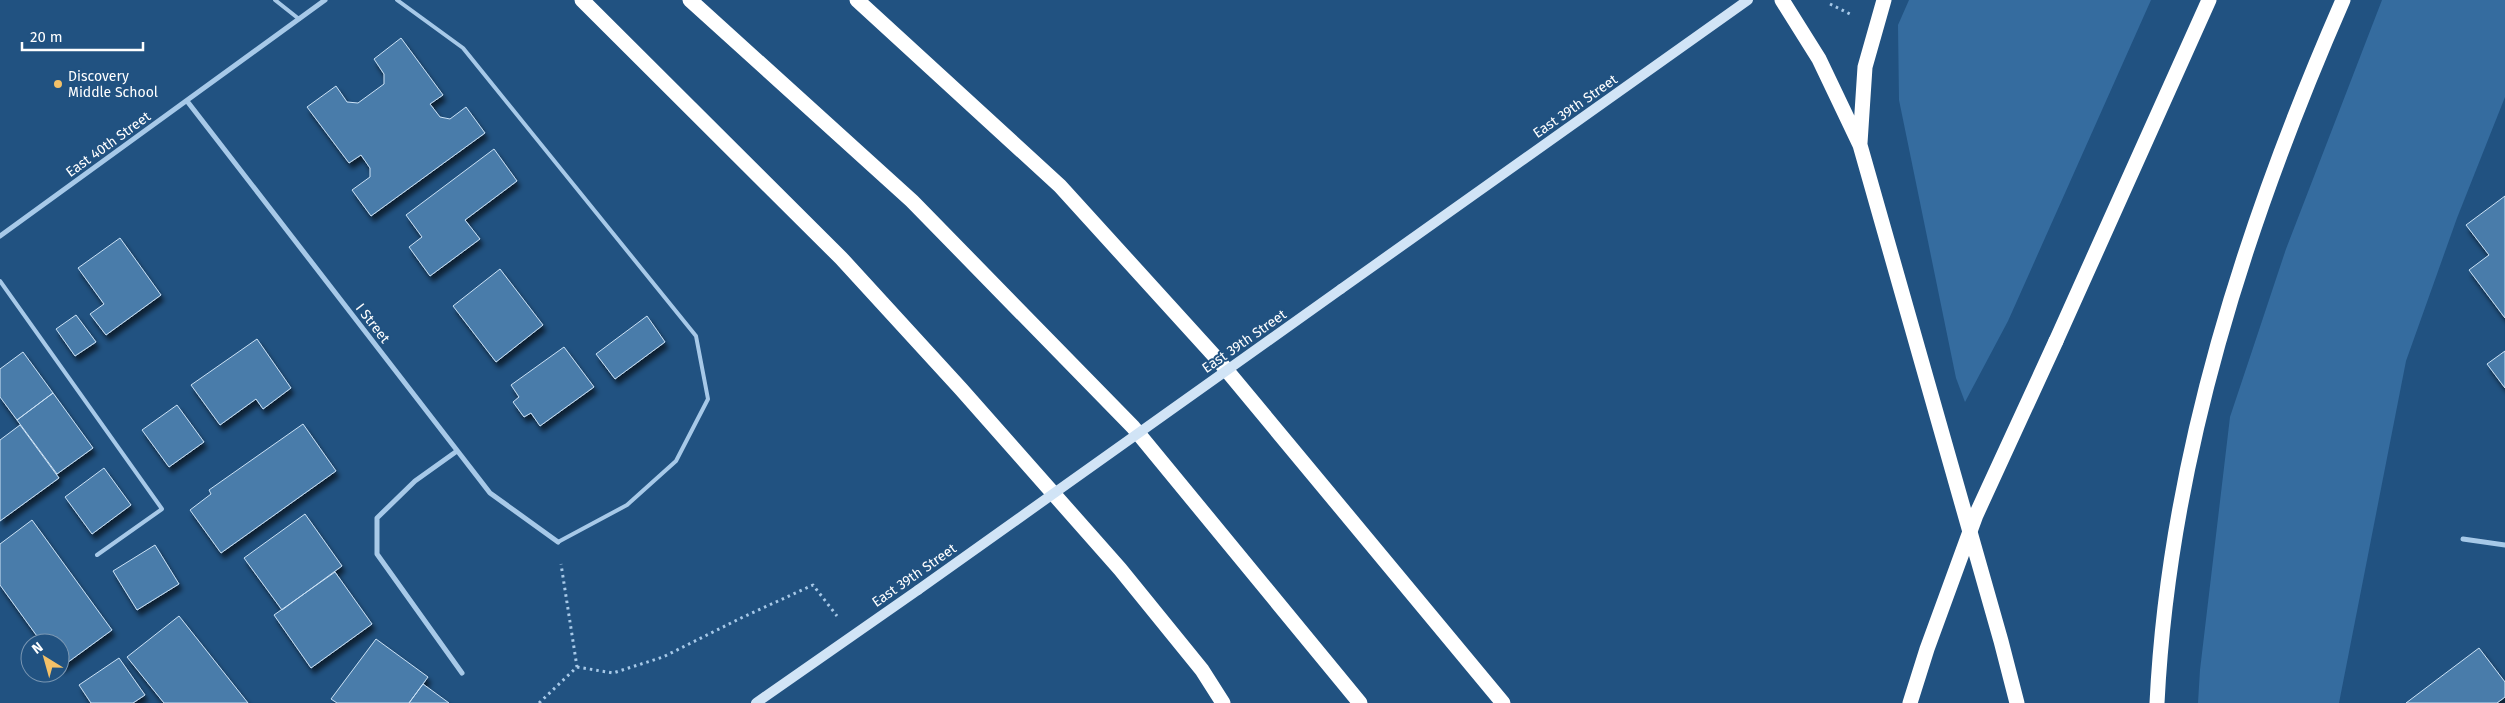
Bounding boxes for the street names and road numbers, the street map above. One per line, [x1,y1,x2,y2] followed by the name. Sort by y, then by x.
[1530,70,1622,142] street label: East 39th Street
[63,107,155,181] street label: East 40th Street
[352,300,394,347] street label: I Street
[1199,305,1291,377] street label: East 39th Street
[869,539,961,611] street label: East 39th Street

